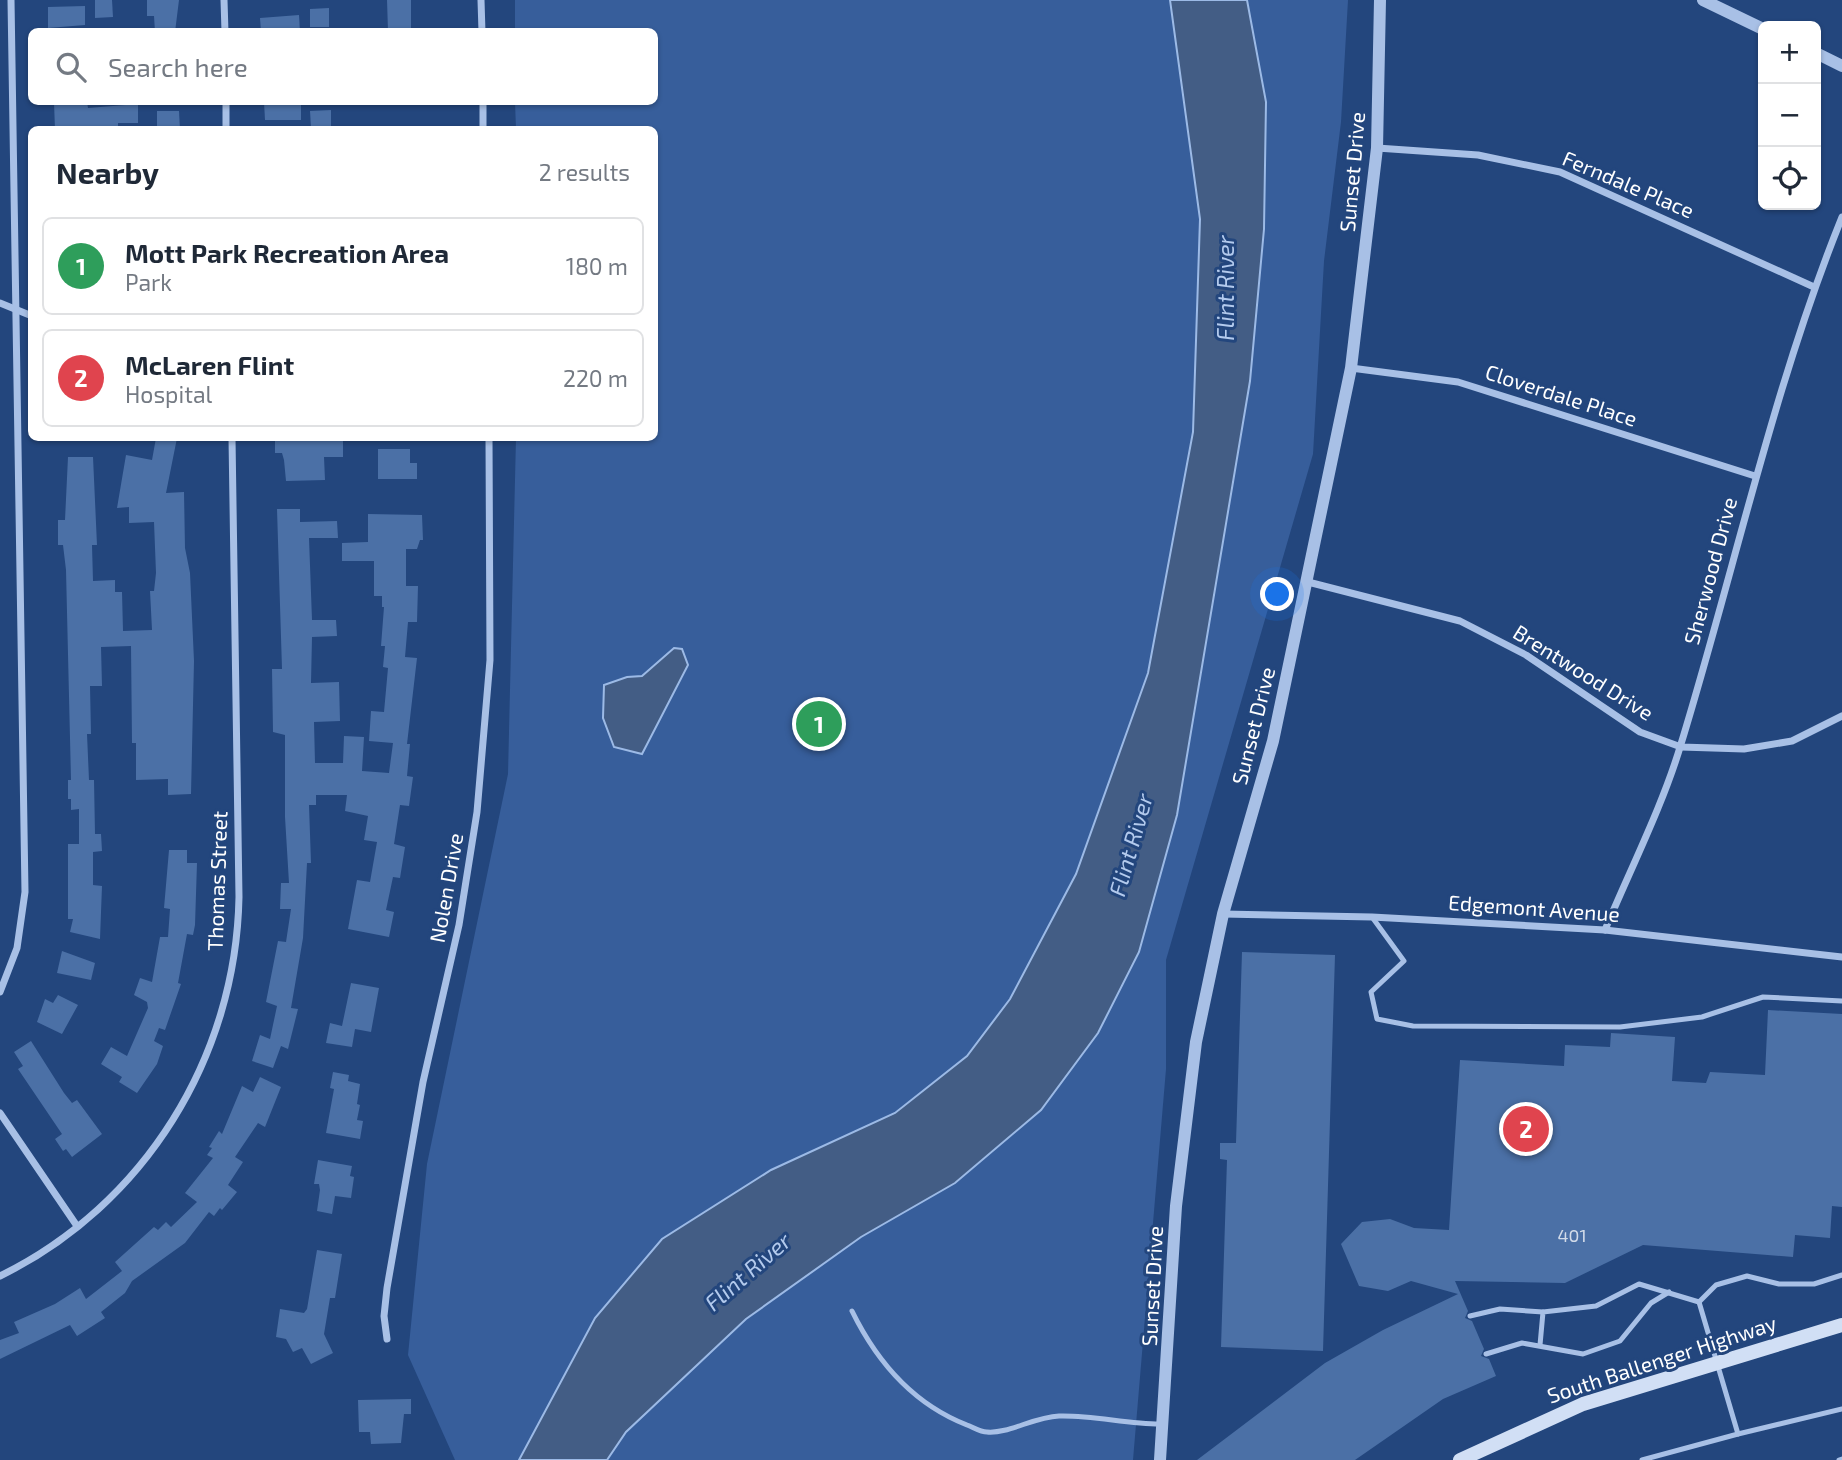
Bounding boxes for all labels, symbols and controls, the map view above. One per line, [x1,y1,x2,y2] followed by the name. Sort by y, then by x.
[1758,21,1821,210] map controls
[1758,21,1821,84] button: +
[28,28,658,105] search box
[52,48,90,86] icon: search
[108,51,248,82] text: Search here
[1758,84,1821,147] button: −
[1334,111,1369,233] street label: Sunset Drive
[1559,145,1698,223] street label: Ferndale Place
[1758,147,1821,210] button: locate
[56,154,159,190] text: Nearby
[539,158,630,186] text: 2 results
[1211,234,1239,341] water label: Flint River
[125,237,449,268] text: Mott Park Recreation Area
[76,252,86,280] text: 1
[566,252,628,280] text: 180 m
[125,268,172,296] text: Park
[125,349,294,380] text: McLaren Flint
[1483,358,1640,431] street label: Cloverdale Place
[74,364,88,392] text: 2
[563,364,628,392] text: 220 m
[125,380,212,408] text: Hospital
[1678,494,1741,647] street label: Sherwood Drive
[1260,577,1294,611] your location
[1509,619,1658,725] street label: Brentwood Drive
[1226,664,1279,787] street label: Sunset Drive
[796,698,842,750] pin: 1
[1102,789,1158,899] water label: Flint River
[202,811,231,951] street label: Thomas Street
[424,831,467,945] street label: Nolen Drive
[1448,889,1621,926] street label: Edgemont Avenue
[1503,1103,1549,1155] pin: 2
[1557,1224,1587,1246] house number: 401
[1136,1225,1167,1347] street label: Sunset Drive
[698,1226,797,1316] water label: Flint River
[1544,1310,1779,1407] street label: South Ballenger Highway

